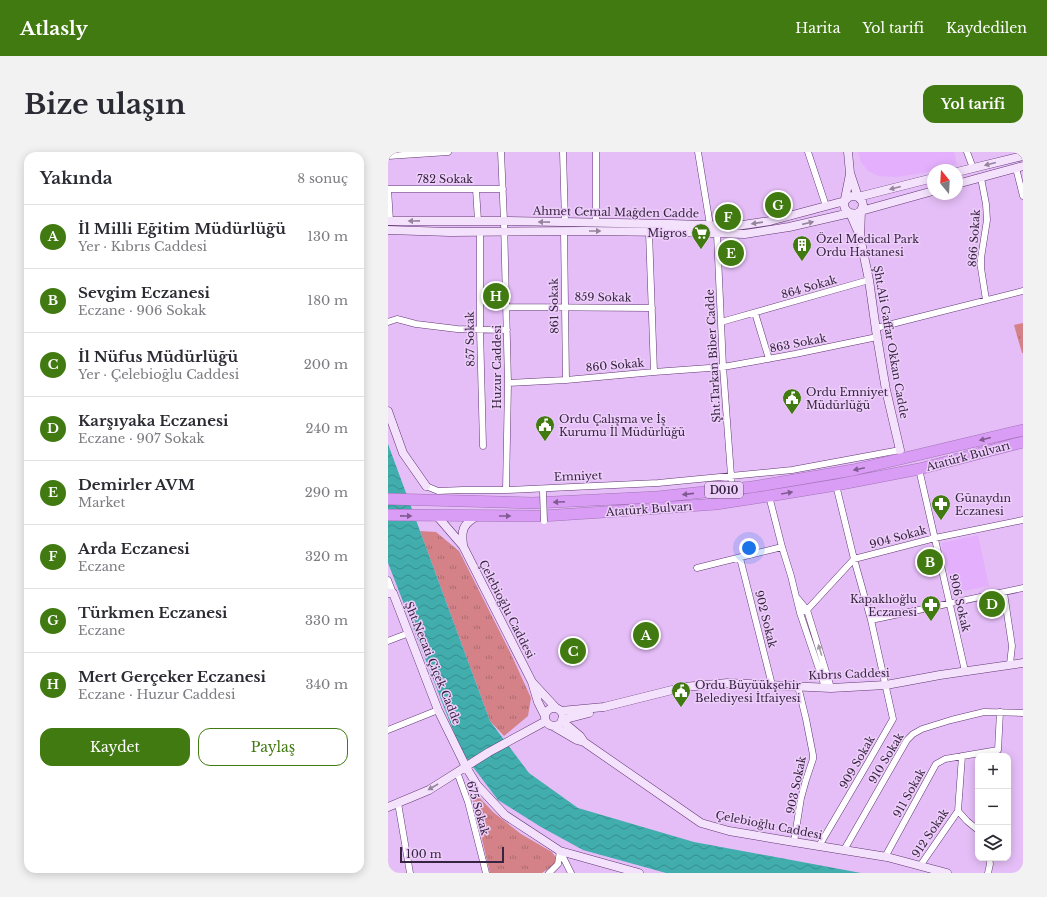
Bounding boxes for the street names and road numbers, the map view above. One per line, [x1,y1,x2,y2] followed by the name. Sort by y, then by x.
[417,172,473,186] street label: 782 Sokak
[532,204,699,220] street label: Ahmet Cemal Mağden Cadde
[965,208,983,267] street label: 866 Sokak
[871,264,911,420] street label: Şht.Ali Gaffar Okkan Cadde
[780,272,839,302] street label: 864 Sokak
[547,278,561,334] street label: 861 Sokak
[703,289,723,423] street label: Şht.Tarkan Biber Cadde
[574,290,632,305] street label: 859 Sokak
[463,311,477,367] street label: 857 Sokak
[490,325,504,409] street label: Huzur Caddesi
[768,331,828,355] street label: 863 Sokak
[585,355,645,375] street label: 860 Sokak
[924,438,1012,474] street label: Atatürk Bulvarı
[554,468,603,484] street label: Emniyet
[705,482,743,498] road number: D010
[605,499,693,519] street label: Atatürk Bulvarı
[868,523,928,551] street label: 904 Sokak
[476,557,538,661] street label: Çelebioğlu Caddesi
[947,573,974,634] street label: 906 Sokak
[752,589,780,649] street label: 902 Sokak
[402,599,464,727] street label: Şht.Necati Çiçek Cadde
[808,666,890,682] street label: Kıbrıs Caddesi
[865,730,907,786] street label: 910 Sokak
[836,733,878,791] street label: 909 Sokak
[783,755,809,815] street label: 903 Sokak
[890,766,928,820] street label: 911 Sokak
[464,779,492,837] street label: 675 Sokak
[909,806,952,860] street label: 912 Sokak
[714,808,824,842] street label: Çelebioğlu Caddesi

